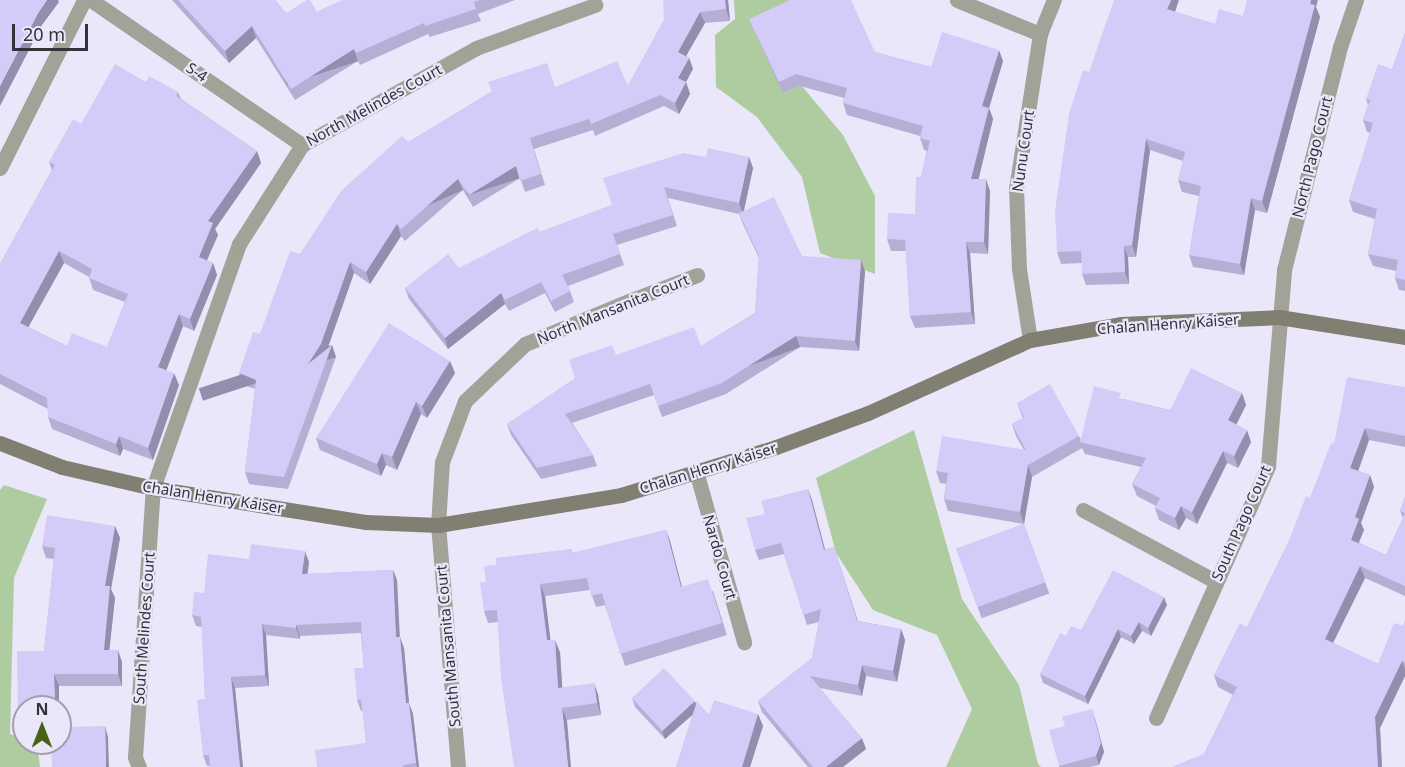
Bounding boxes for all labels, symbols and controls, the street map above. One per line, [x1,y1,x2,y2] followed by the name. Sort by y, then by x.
[15,12,92,50] scale bar
[23,22,65,46] text: 20 m
[183,58,211,86] street label: S-4
[303,60,445,150] street label: North Melindes Court
[1288,94,1336,220] street label: North Pago Court
[1008,109,1038,193] street label: Nunu Court
[534,270,692,348] street label: North Mansanita Court
[1096,310,1240,338] street label: Chalan Henry Kaiser
[637,439,779,497] street label: Chalan Henry Kaiser
[1208,463,1274,583] street label: South Pago Court
[141,477,285,517] street label: Chalan Henry Kaiser
[699,513,741,601] street label: Nardo Court
[130,551,158,705] street label: South Melindes Court
[432,564,464,728] street label: South Mansanita Court
[12,695,72,755] north arrow
[35,698,49,720] text: N

